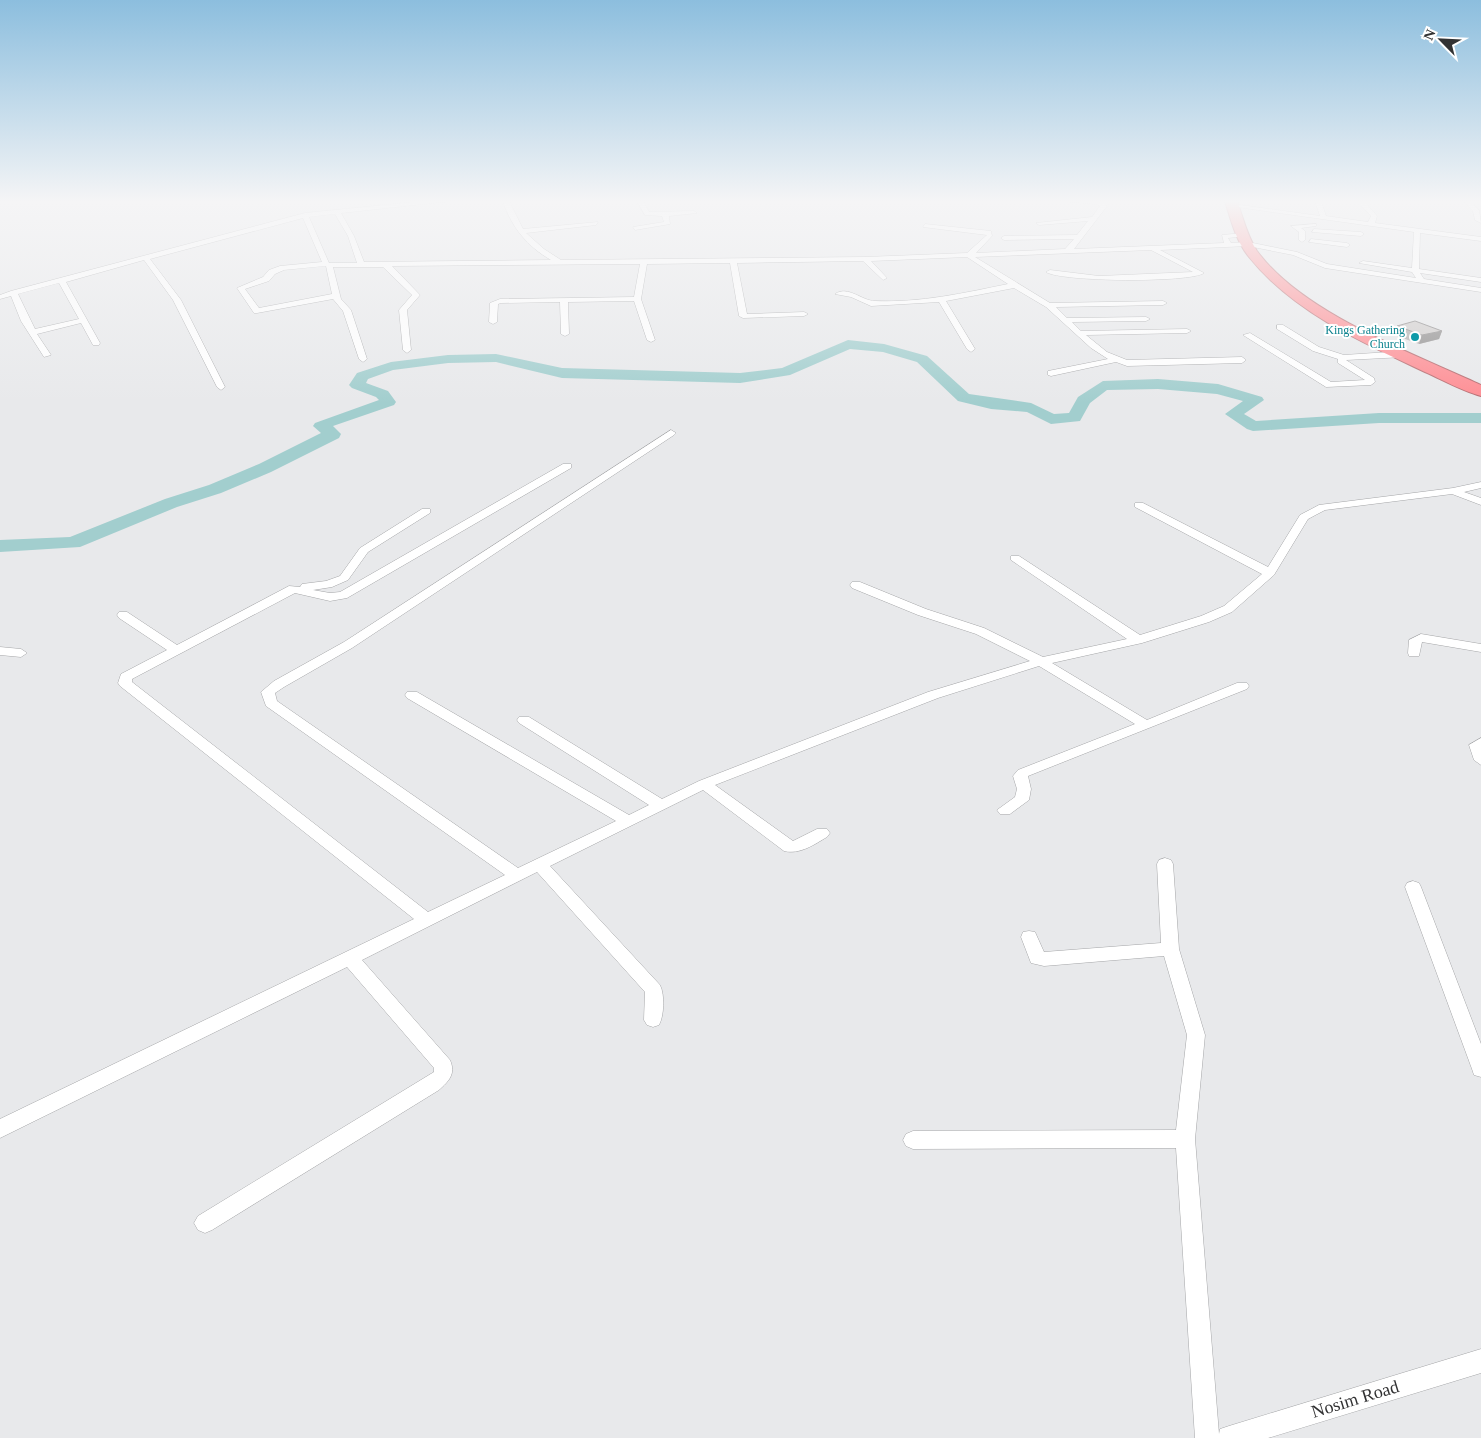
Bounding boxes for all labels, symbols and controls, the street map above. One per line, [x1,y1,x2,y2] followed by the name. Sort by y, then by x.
[1416,15,1466,65] north arrow
[1421,27,1438,43] text: N
[1325,323,1405,351] place label: Kings Gathering Church
[1409,331,1421,343] marker: Kings Gathering Church
[1309,1376,1401,1422] street label: Nosim Road

